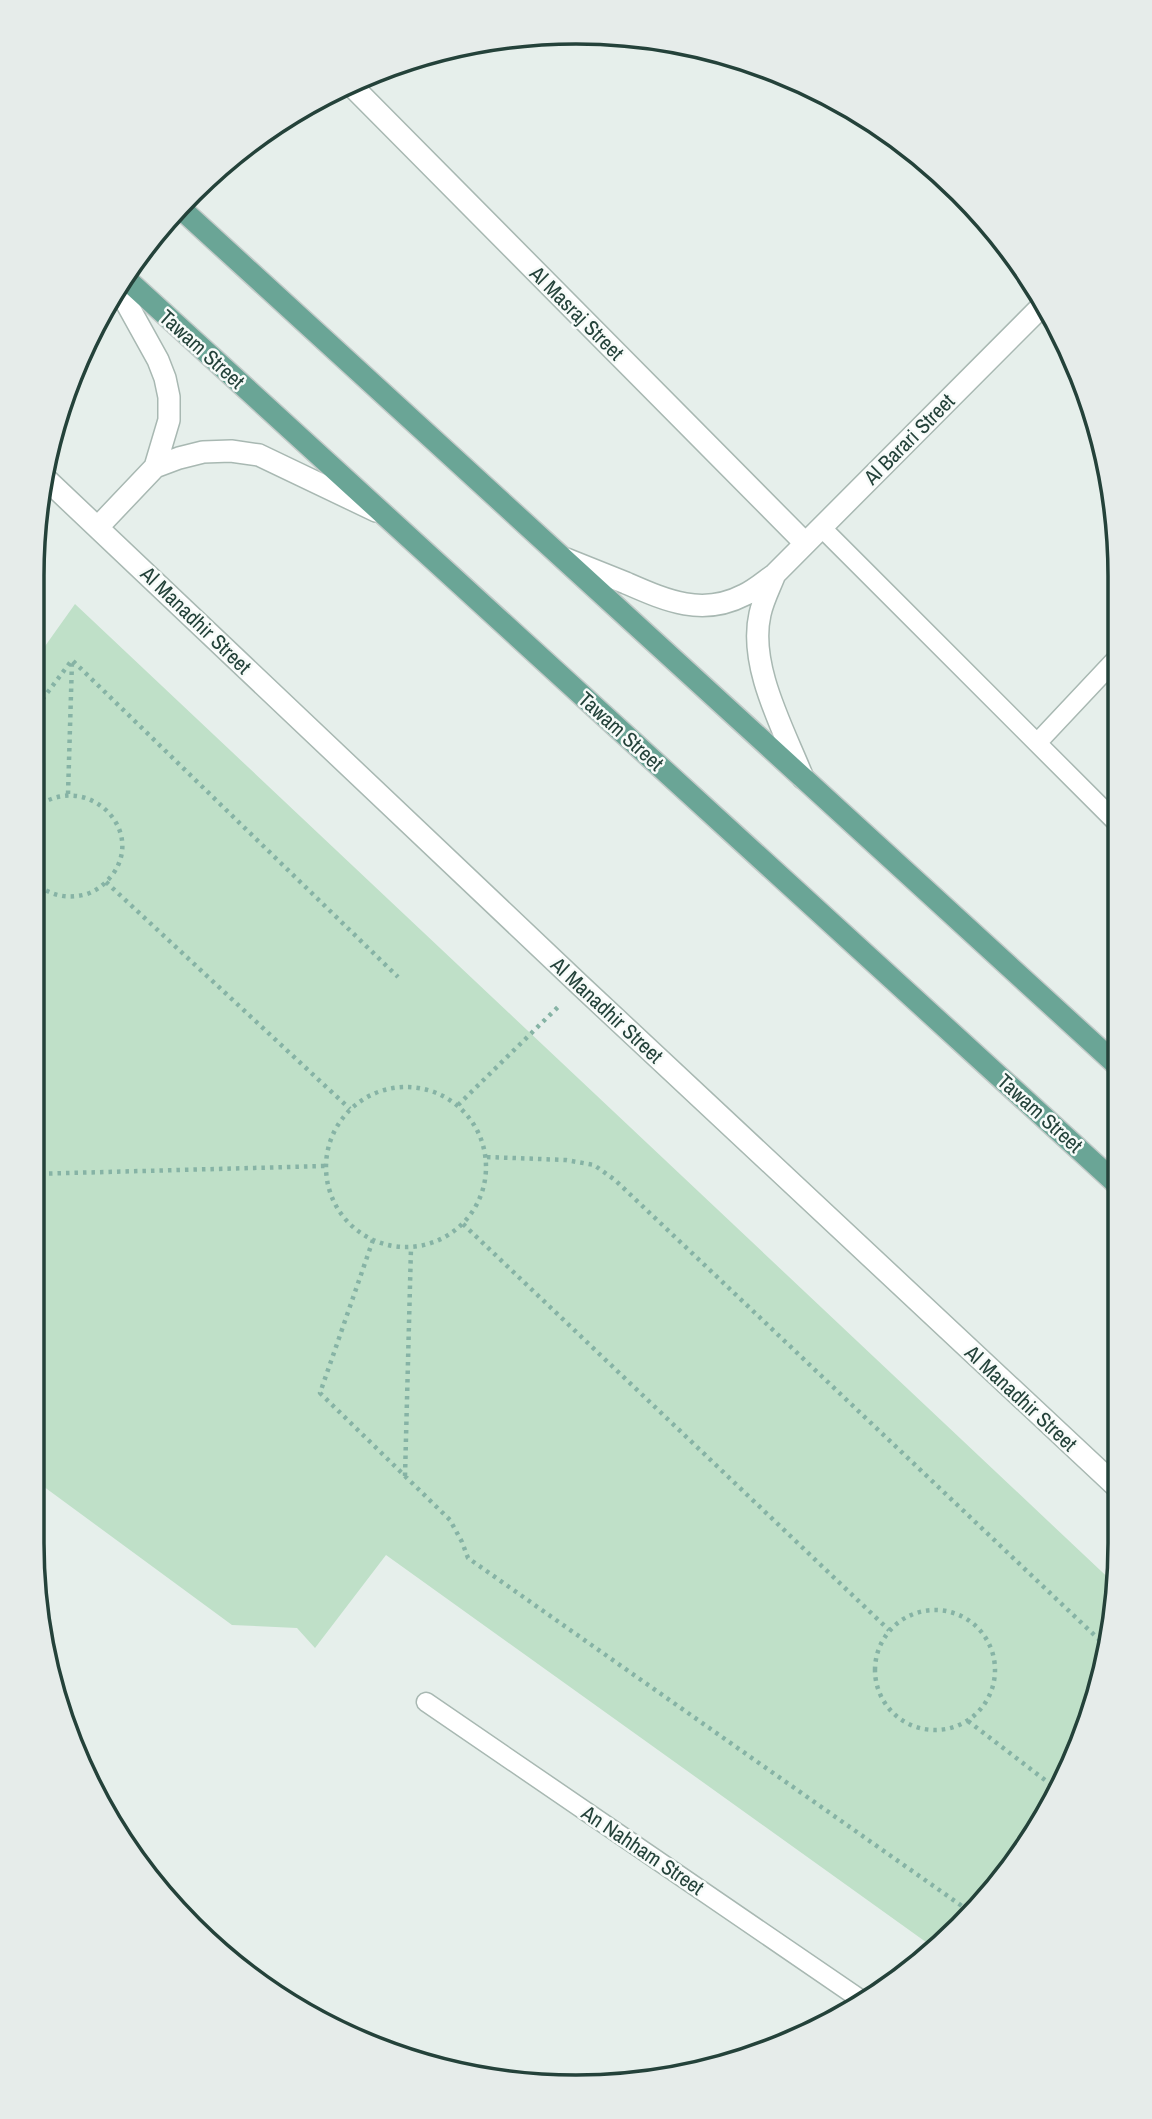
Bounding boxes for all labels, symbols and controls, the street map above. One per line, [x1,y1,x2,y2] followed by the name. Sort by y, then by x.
[523,259,631,367] street label: Al Masraj Street
[153,303,251,395] street label: Tawam Street
[856,387,961,492] street label: Al Barari Street
[134,559,258,680] street label: Al Manadhir Street
[572,685,670,777] street label: Tawam Street
[544,950,670,1070] street label: Al Manadhir Street
[991,1067,1089,1159] street label: Tawam Street
[958,1338,1084,1458] street label: Al Manadhir Street
[575,1798,710,1902] street label: An Nahham Street

